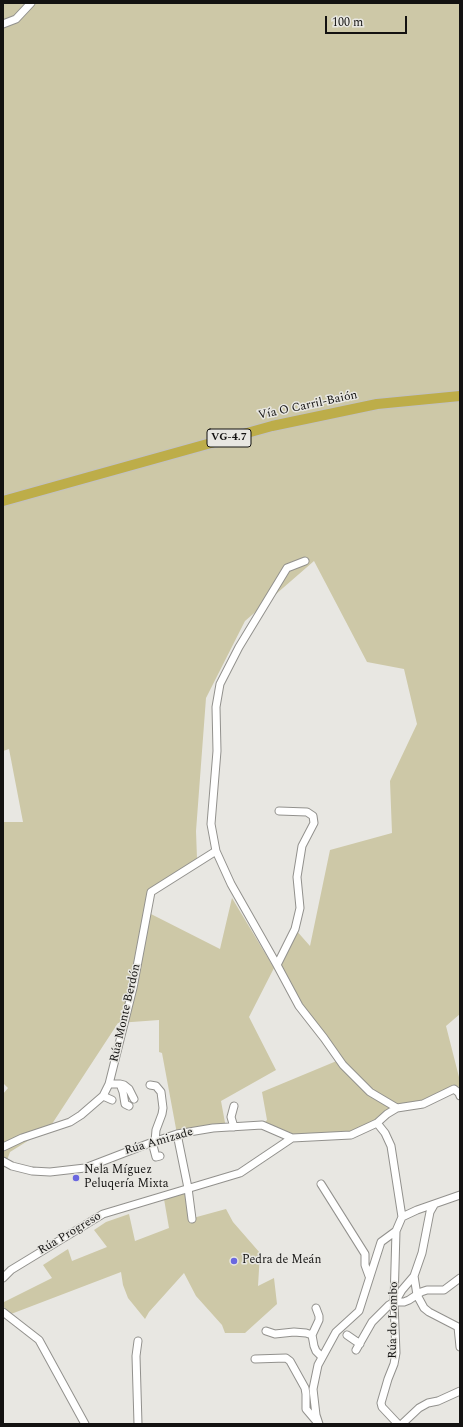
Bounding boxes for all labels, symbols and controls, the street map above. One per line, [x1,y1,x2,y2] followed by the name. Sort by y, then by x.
[327,8,409,34] scale bar
[332,13,363,32] text: 100 m
[257,388,359,424] street label: Vía O Carril-Baión
[207,429,251,447] road number: VG-4.7
[108,963,144,1063] street label: Rúa Monte Berdón
[123,1125,195,1159] street label: Rúa Amizade
[84,1164,169,1192] place label: Nela Míguez Peluqería Mixta
[71,1173,81,1183] marker: Nela Míguez Peluqería Mixta
[36,1210,104,1258] street label: Rúa Progreso
[242,1254,321,1268] place label: Pedra de Meán
[229,1256,239,1266] marker: Pedra de Meán
[386,1281,402,1359] street label: Rúa do Lombo

